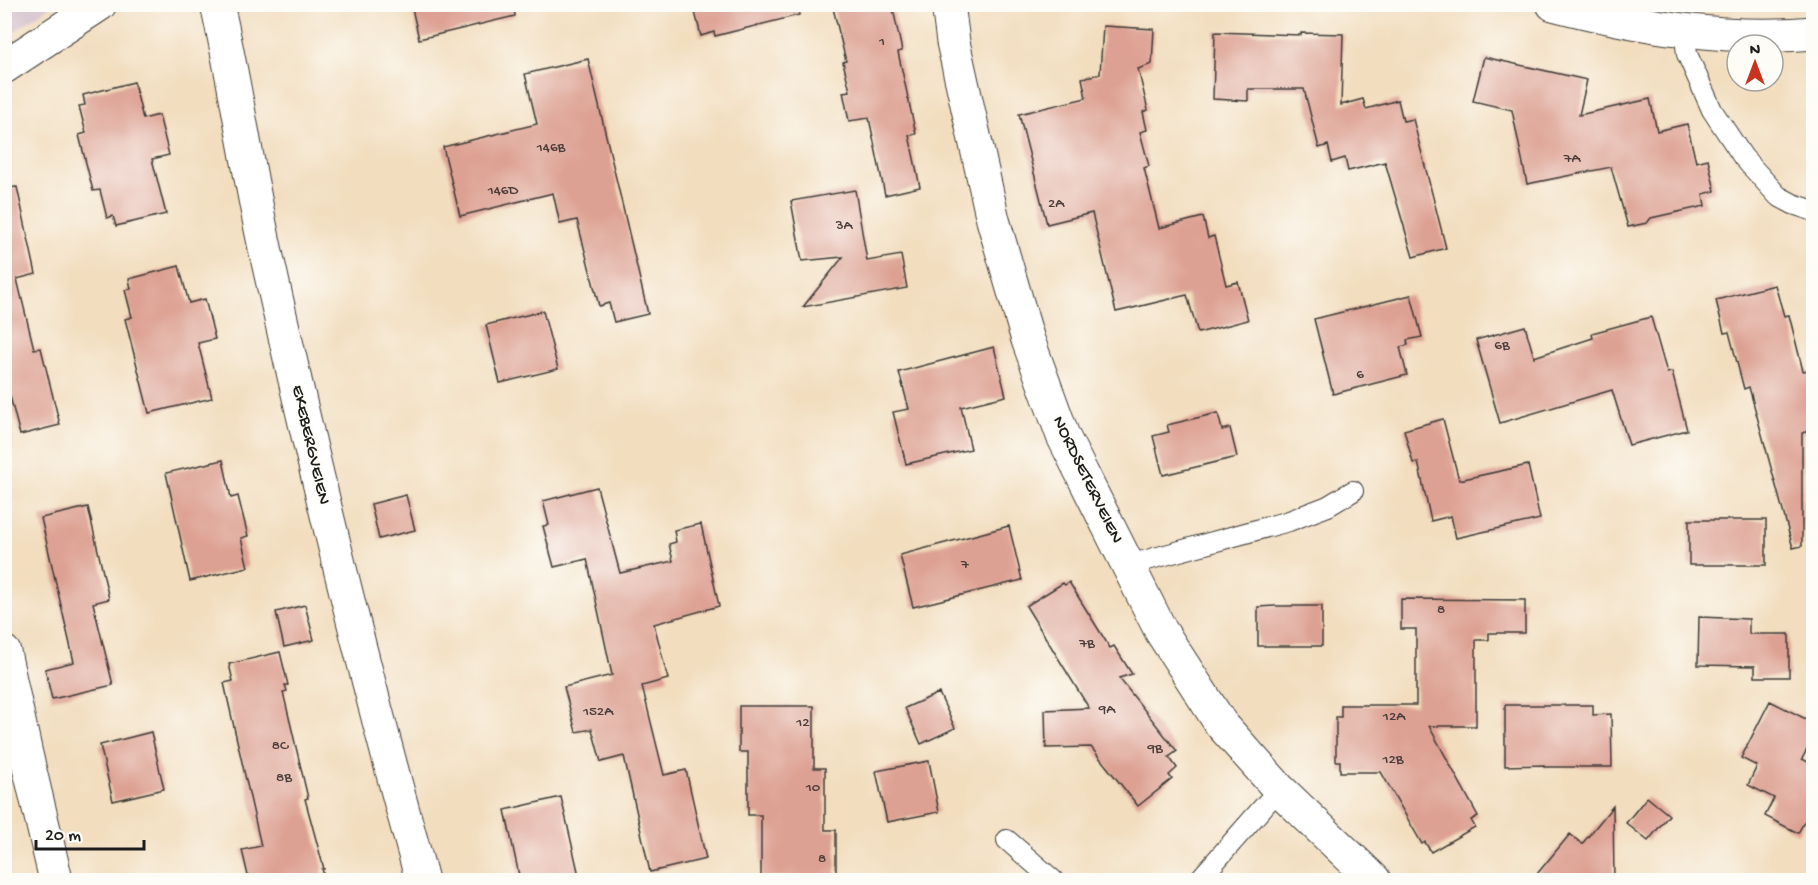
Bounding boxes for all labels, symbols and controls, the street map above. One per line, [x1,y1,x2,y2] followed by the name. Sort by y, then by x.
[878,33,885,51] house number: 1
[1725,33,1785,93] north arrow
[1750,42,1761,61] text: N
[536,139,566,157] house number: 146B
[1563,150,1581,168] house number: 7A
[487,182,518,200] house number: 146D
[1048,195,1065,213] house number: 2A
[835,217,853,235] house number: 3A
[1494,337,1510,355] house number: 6B
[1356,366,1364,384] house number: 6
[286,383,334,507] street label: EKEBERGVEIEN
[1047,413,1127,547] street label: NORDSETERVEIEN
[960,556,970,574] house number: 7
[1437,601,1445,619] house number: 8
[1078,635,1095,653] house number: 7B
[1098,701,1116,719] house number: 9A
[582,703,614,721] house number: 152A
[1382,708,1406,726] house number: 12A
[795,714,810,732] house number: 12
[272,737,289,755] house number: 8C
[1146,740,1163,758] house number: 9B
[1381,751,1404,769] house number: 12B
[276,769,292,787] house number: 8B
[805,779,821,797] house number: 10
[36,813,144,851] scale bar
[45,826,81,847] text: 20 m
[818,850,826,868] house number: 8

